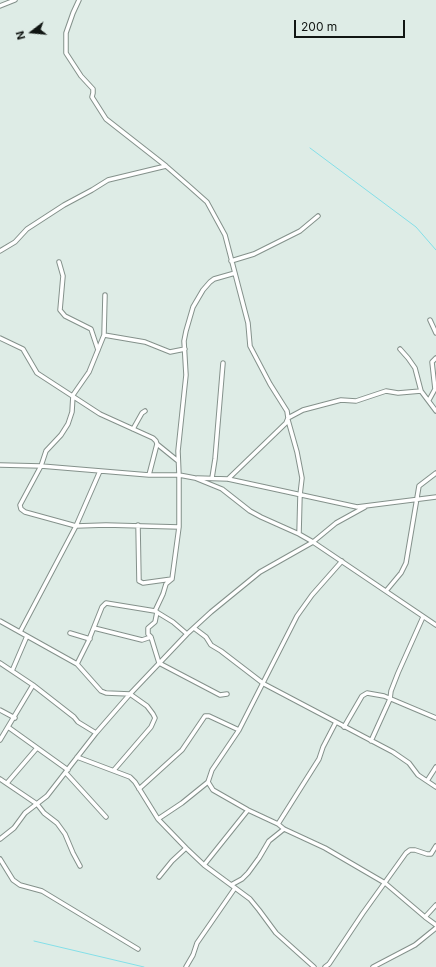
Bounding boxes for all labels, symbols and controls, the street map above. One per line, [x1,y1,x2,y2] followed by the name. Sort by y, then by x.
[12,12,52,52] north arrow
[296,12,407,38] scale bar
[301,19,337,34] text: 200 m
[13,29,28,41] text: N

